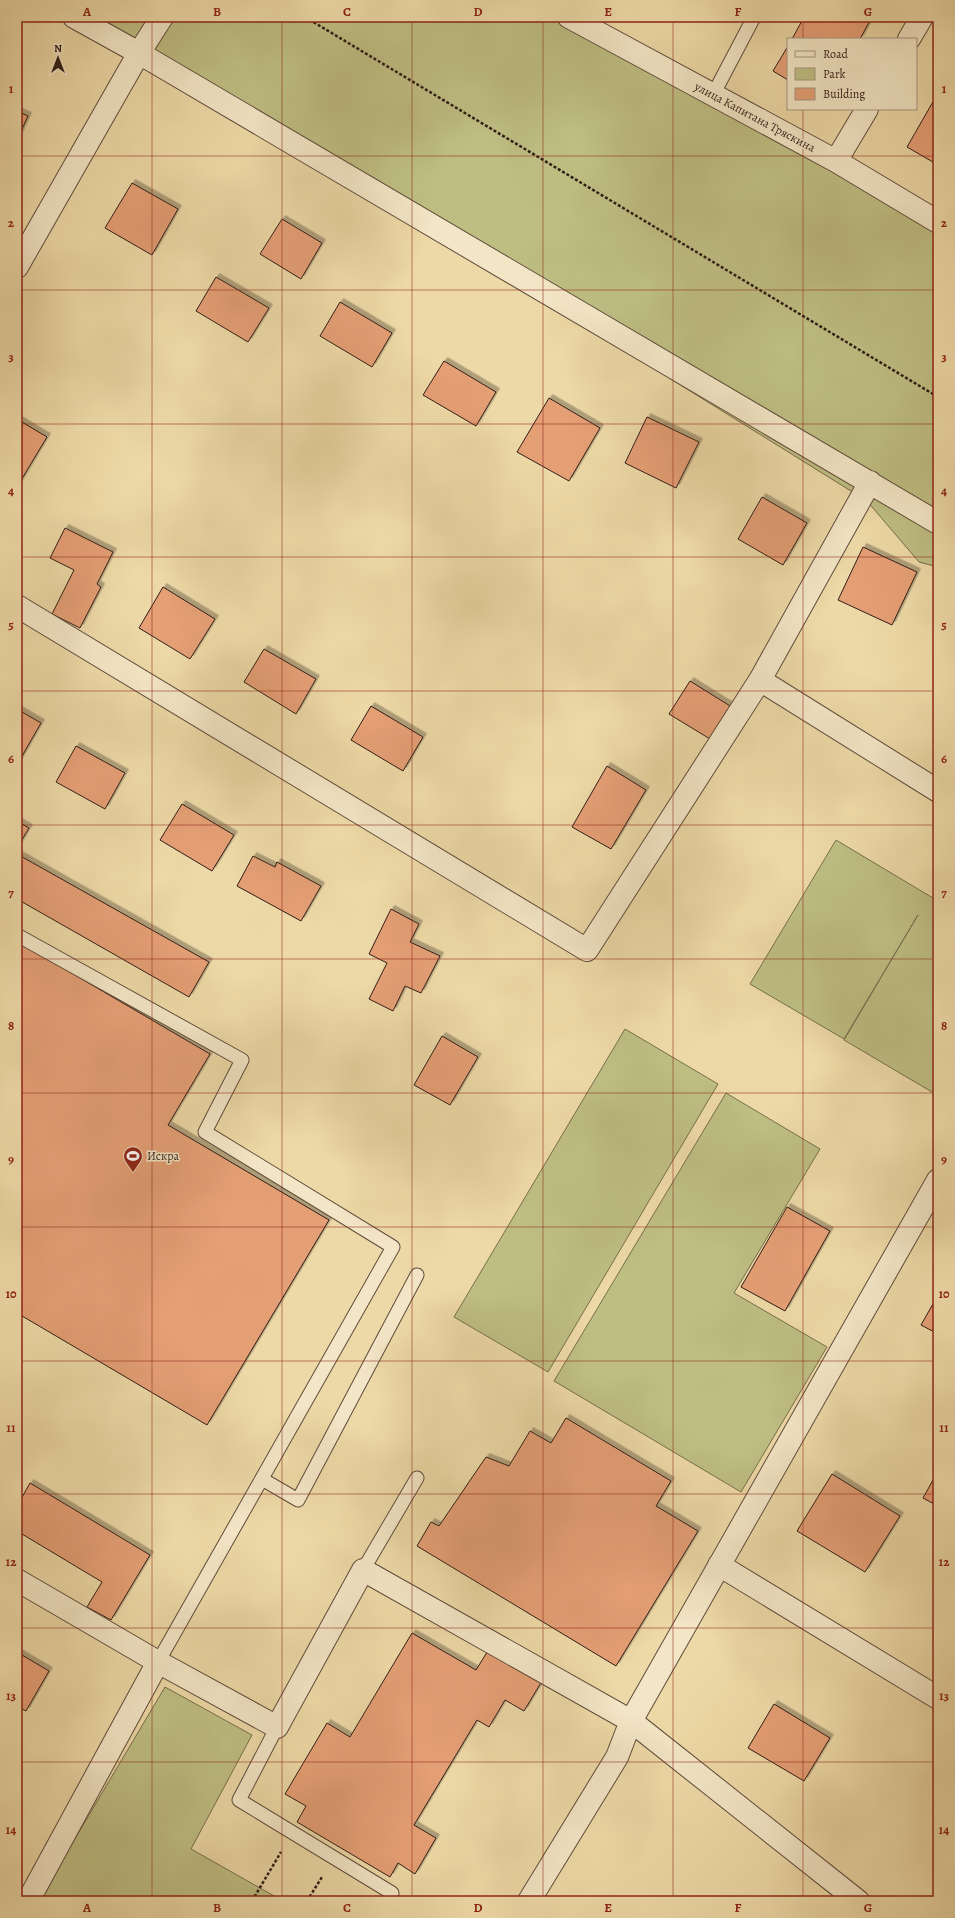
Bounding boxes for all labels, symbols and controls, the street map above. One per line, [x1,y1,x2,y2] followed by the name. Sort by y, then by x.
[82,3,92,20] text: A
[213,3,221,20] text: B
[343,3,351,20] text: C
[473,3,483,20] text: D
[604,3,612,20] text: E
[735,3,742,20] text: F
[864,3,872,20] text: G
[38,38,78,78] north arrow
[787,38,917,110] legend
[54,41,62,56] text: N
[823,46,849,62] text: Road
[823,66,846,82] text: Park
[691,78,819,156] street label: улица Капитана Тряскина
[9,80,14,97] text: 1
[942,80,947,97] text: 1
[823,86,865,102] text: Building
[8,214,15,231] text: 2
[941,214,948,231] text: 2
[8,348,14,365] text: 3
[941,348,947,365] text: 3
[8,482,14,499] text: 4
[941,482,947,499] text: 4
[8,616,14,633] text: 5
[941,616,947,633] text: 5
[8,750,14,767] text: 6
[941,750,947,767] text: 6
[8,884,14,901] text: 7
[941,884,947,901] text: 7
[8,1017,14,1034] text: 8
[941,1017,947,1034] text: 8
[122,1145,144,1173] sports icon: Искра
[147,1148,180,1164] place label: Искра
[8,1151,14,1168] text: 9
[941,1151,947,1168] text: 9
[5,1285,17,1302] text: 10
[938,1285,950,1302] text: 10
[6,1419,16,1436] text: 11
[939,1419,949,1436] text: 11
[6,1553,17,1570] text: 12
[939,1553,950,1570] text: 12
[6,1687,17,1704] text: 13
[939,1687,950,1704] text: 13
[6,1821,16,1838] text: 14
[939,1821,949,1838] text: 14
[82,1899,92,1916] text: A
[213,1899,221,1916] text: B
[343,1899,351,1916] text: C
[473,1899,483,1916] text: D
[604,1899,612,1916] text: E
[735,1899,742,1916] text: F
[864,1899,872,1916] text: G

